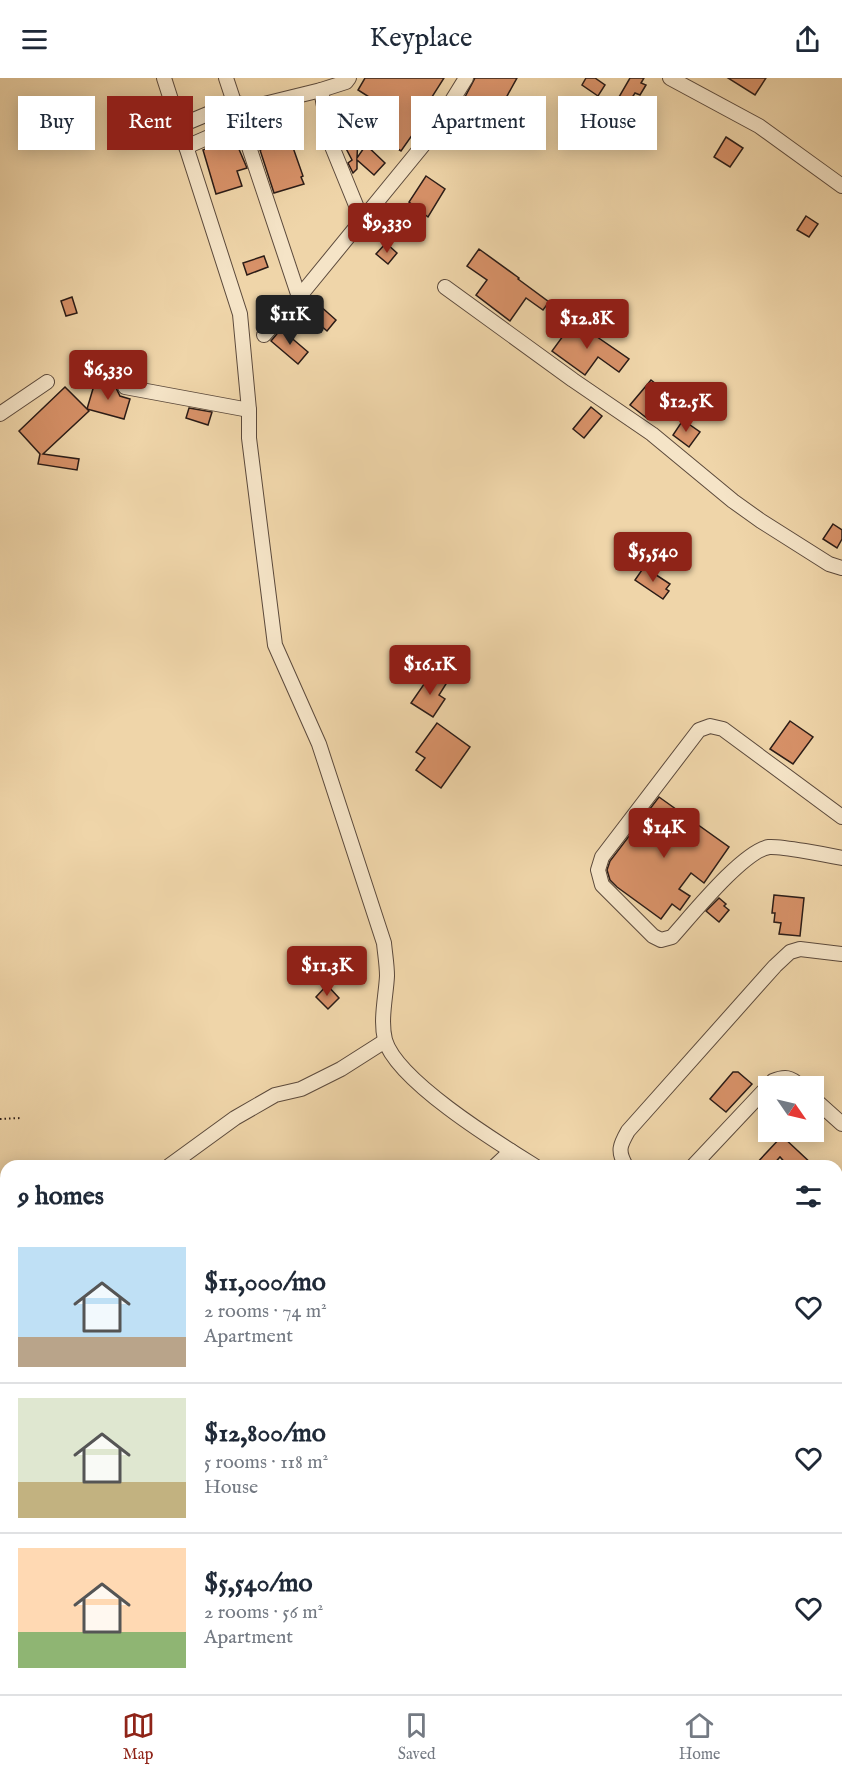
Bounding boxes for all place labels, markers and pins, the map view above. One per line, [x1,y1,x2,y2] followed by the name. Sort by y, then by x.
[338,203,436,254] pin: $9,330
[254,295,326,346] pin: $11K
[538,299,636,350] pin: $12.8K
[59,350,157,401] pin: $6,330
[637,382,735,433] pin: $12.5K
[604,532,702,583] pin: $5,540
[381,645,479,696] pin: $16.1K
[628,808,700,859] pin: $14K
[278,946,376,997] pin: $11.3K

